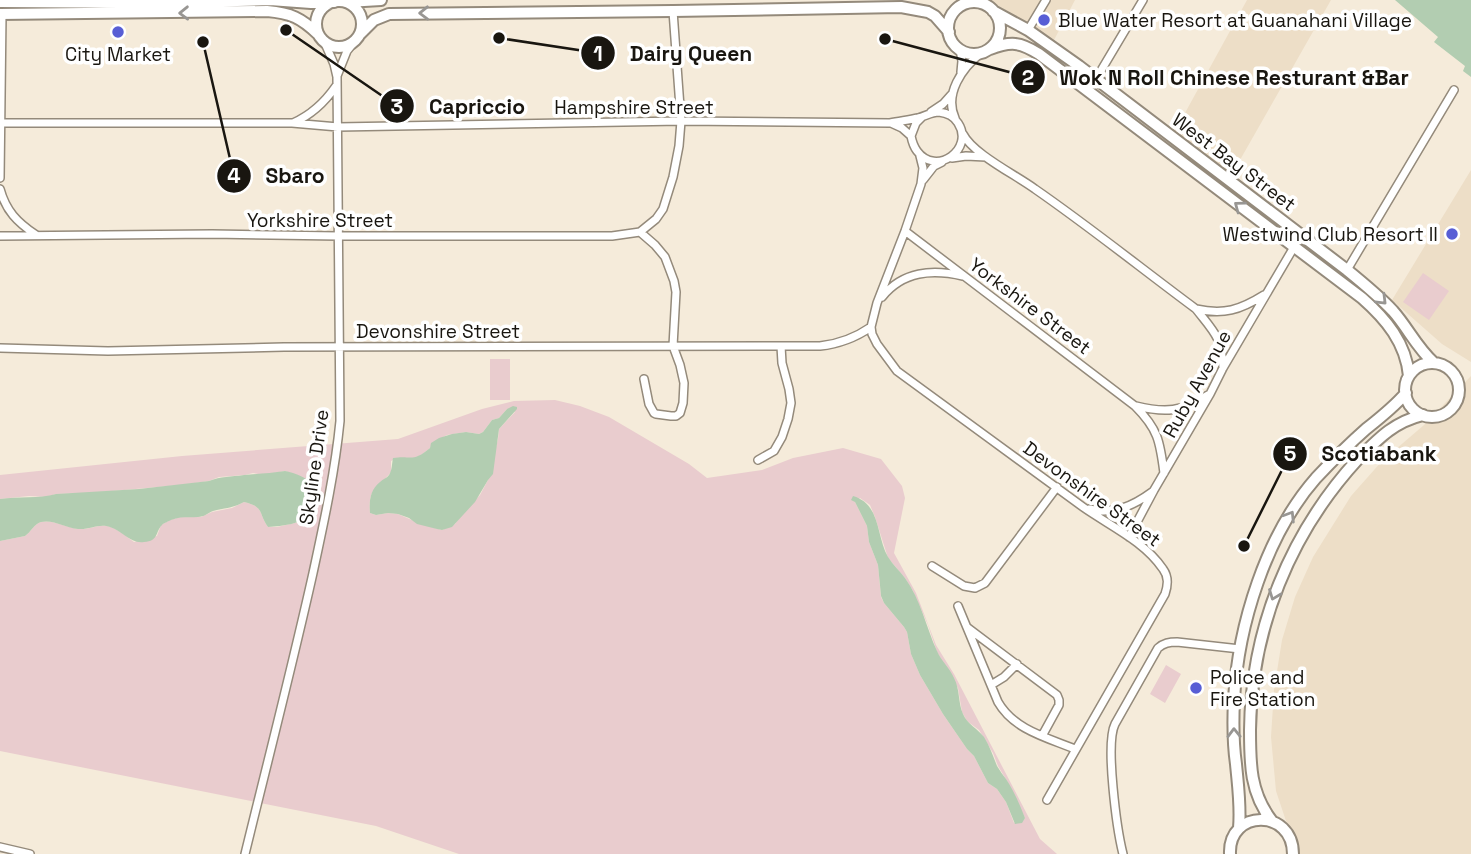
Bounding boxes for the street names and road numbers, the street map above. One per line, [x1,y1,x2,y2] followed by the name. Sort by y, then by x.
[554,95,714,120] street label: Hampshire Street
[1167,107,1301,217] street label: West Bay Street
[247,208,393,233] street label: Yorkshire Street
[964,252,1096,360] street label: Yorkshire Street
[356,319,520,344] street label: Devonshire Street
[1157,326,1237,442] street label: Ruby Avenue
[294,408,334,526] street label: Skyline Drive
[1018,436,1166,552] street label: Devonshire Street

